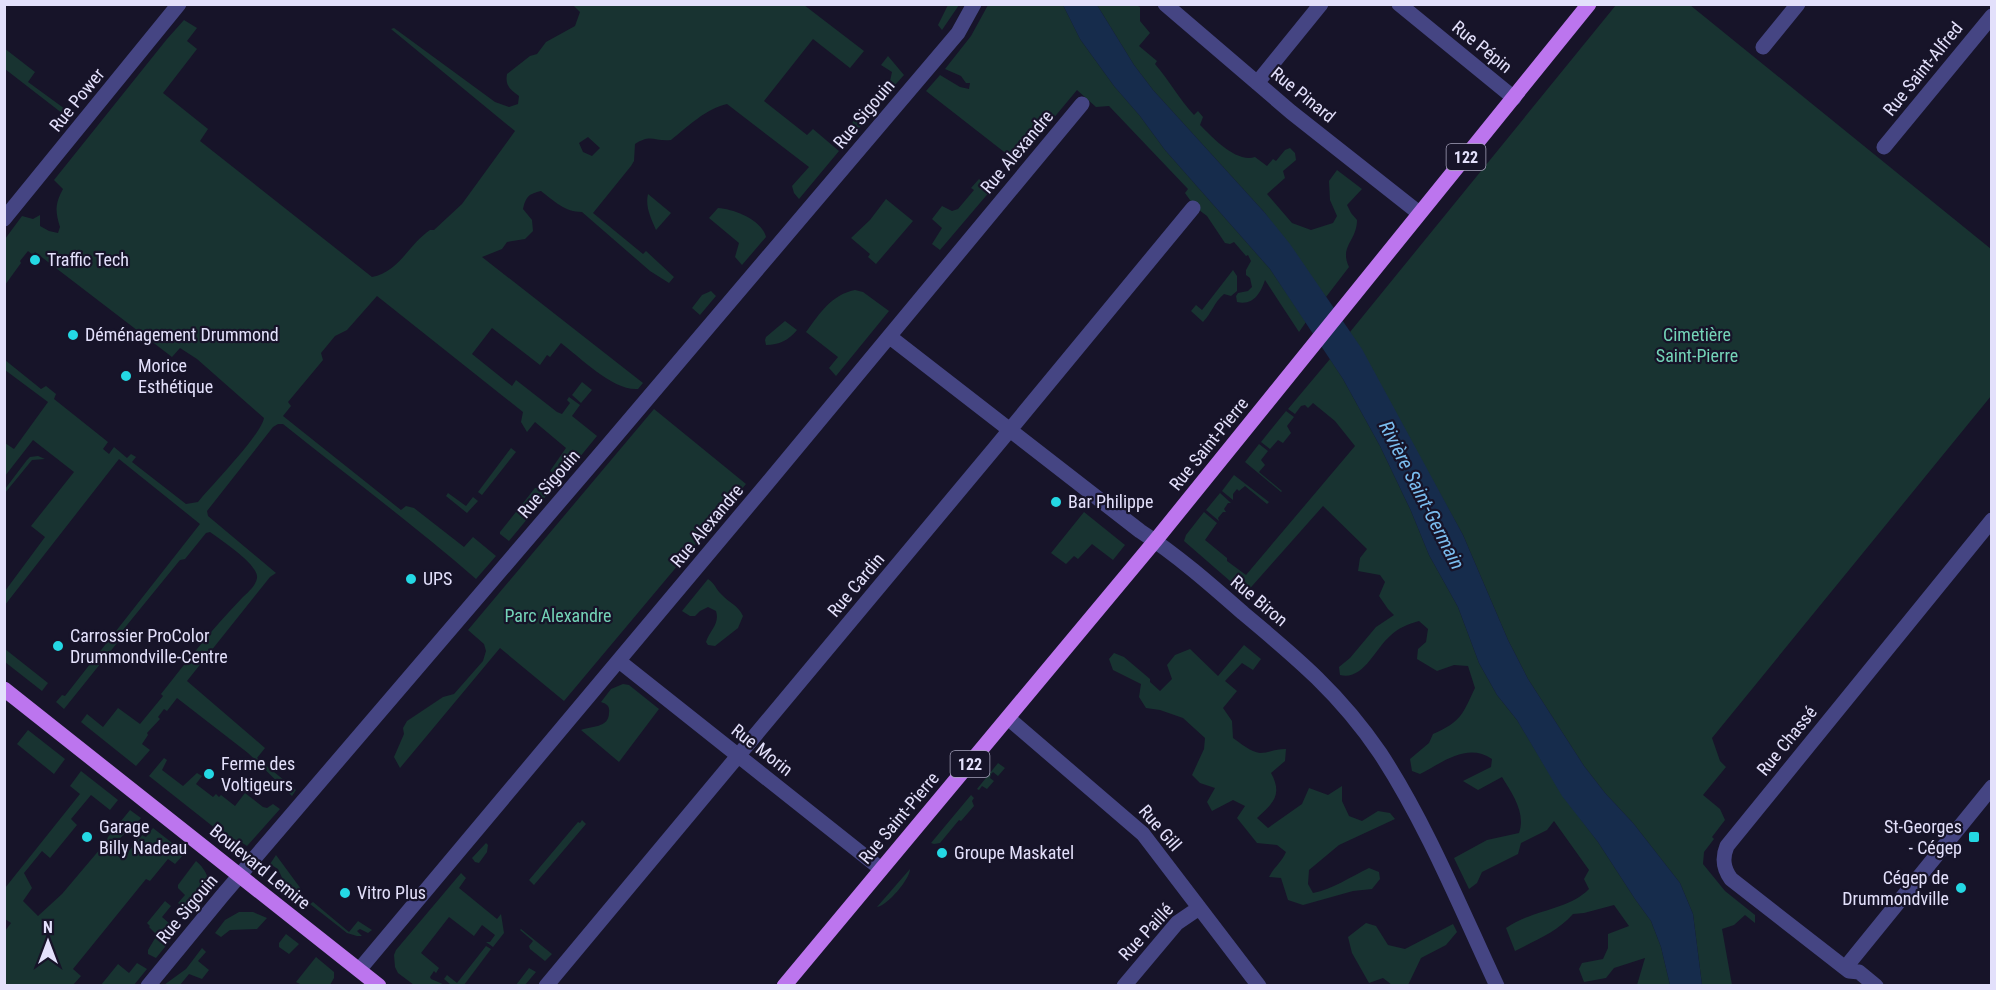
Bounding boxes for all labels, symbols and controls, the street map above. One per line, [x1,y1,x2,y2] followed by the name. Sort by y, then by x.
[1448,16,1516,77] street label: Rue Pépin
[1878,18,1967,120] street label: Rue Saint-Alfred
[1267,62,1340,127] street label: Rue Pinard
[45,63,109,136] street label: Rue Power
[829,75,899,153] street label: Rue Sigouin
[976,106,1057,197] street label: Rue Alexandre
[1446,144,1486,170] road number: 122
[47,249,129,270] place label: Traffic Tech
[28,253,42,267] marker: Traffic Tech
[85,324,279,345] place label: Déménagement Drummond
[1656,324,1738,366] park label: Cimetière Saint-Pierre
[66,328,80,342] marker: Déménagement Drummond
[138,355,213,397] place label: Morice Esthétique
[119,369,133,383] marker: Morice Esthétique
[1165,393,1252,494] street label: Rue Saint-Pierre
[1374,417,1470,573] water label: Rivière Saint-Germain
[513,445,584,522] street label: Rue Sigouin
[666,480,747,571] street label: Rue Alexandre
[1068,491,1153,512] place label: Bar Philippe
[1049,495,1063,509] marker: Bar Philippe
[823,549,888,621] street label: Rue Cardin
[423,568,452,589] place label: UPS
[1227,571,1292,630] street label: Rue Biron
[404,572,418,586] marker: UPS
[504,605,612,626] park label: Parc Alexandre
[70,625,228,667] place label: Carrossier ProColor Drummondville-Centre
[51,639,65,653] marker: Carrossier ProColor Drummondville-Centre
[1752,702,1821,780] street label: Rue Chassé
[728,719,797,780] street label: Rue Morin
[950,751,990,777] road number: 122
[221,753,295,795] place label: Ferme des Voltigeurs
[202,767,216,781] marker: Ferme des Voltigeurs
[854,768,943,868] street label: Rue Saint-Pierre
[1135,800,1186,855] street label: Rue Gill
[99,816,187,858] place label: Garage Billy Nadeau
[1884,816,1962,858] place label: St-Georges - Cégep
[206,820,315,913] street label: Boulevard Lemire
[80,830,94,844] marker: Garage Billy Nadeau
[1967,830,1981,844] marker: St-Georges - Cégep
[954,842,1074,863] place label: Groupe Maskatel
[935,846,949,860] marker: Groupe Maskatel
[1842,867,1949,909] place label: Cégep de Drummondville
[152,870,222,948] street label: Rue Sigouin
[1954,881,1968,895] marker: Cégep de Drummondville
[357,882,426,903] place label: Vitro Plus
[338,886,352,900] marker: Vitro Plus
[1114,899,1177,964] street label: Rue Paillé
[18,912,78,972] north arrow
[43,918,53,937] text: N

